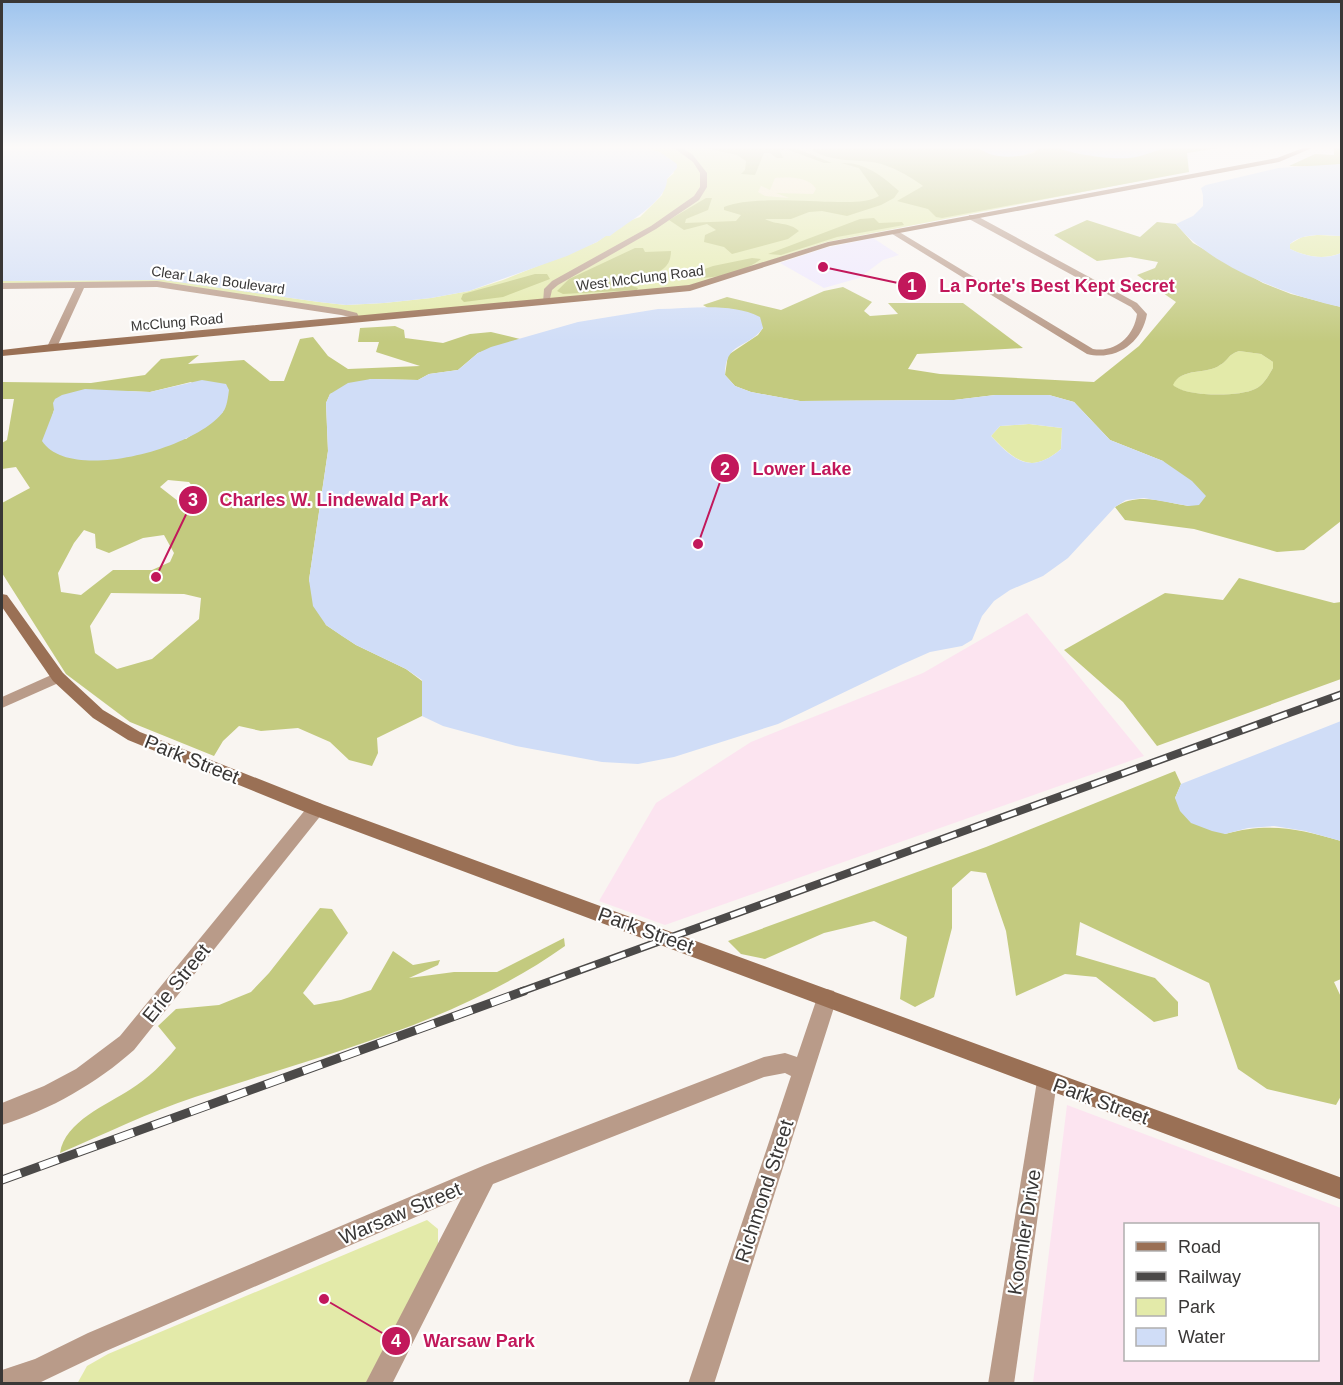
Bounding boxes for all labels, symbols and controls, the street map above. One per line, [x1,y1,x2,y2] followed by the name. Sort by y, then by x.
[575,262,705,294] street label: West McClung Road
[150,263,286,297] street label: Clear Lake Boulevard
[897,268,1187,304] callout: La Porte's Best Kept Secret
[907,276,917,296] text: 1
[939,276,1175,296] text: La Porte's Best Kept Secret
[130,310,224,334] street label: McClung Road
[710,450,864,486] callout: Lower Lake
[720,459,730,479] text: 2
[752,459,852,479] text: Lower Lake
[178,482,461,518] callout: Charles W. Lindewald Park
[188,490,198,510] text: 3
[219,490,450,510] text: Charles W. Lindewald Park
[141,730,243,788] street label: Park Street
[595,903,697,958] street label: Park Street
[138,939,215,1027] street label: Erie Street
[1050,1074,1152,1129] street label: Park Street
[731,1116,798,1265] street label: Richmond Street
[1003,1168,1045,1296] street label: Koomler Drive
[336,1177,465,1249] street label: Warsaw Street
[1124,1223,1319,1361] legend
[1178,1237,1221,1257] text: Road
[1178,1267,1241,1287] text: Railway
[1178,1297,1216,1317] text: Park
[381,1323,546,1359] callout: Warsaw Park
[1178,1327,1225,1347] text: Water
[391,1331,401,1351] text: 4
[423,1331,536,1351] text: Warsaw Park

